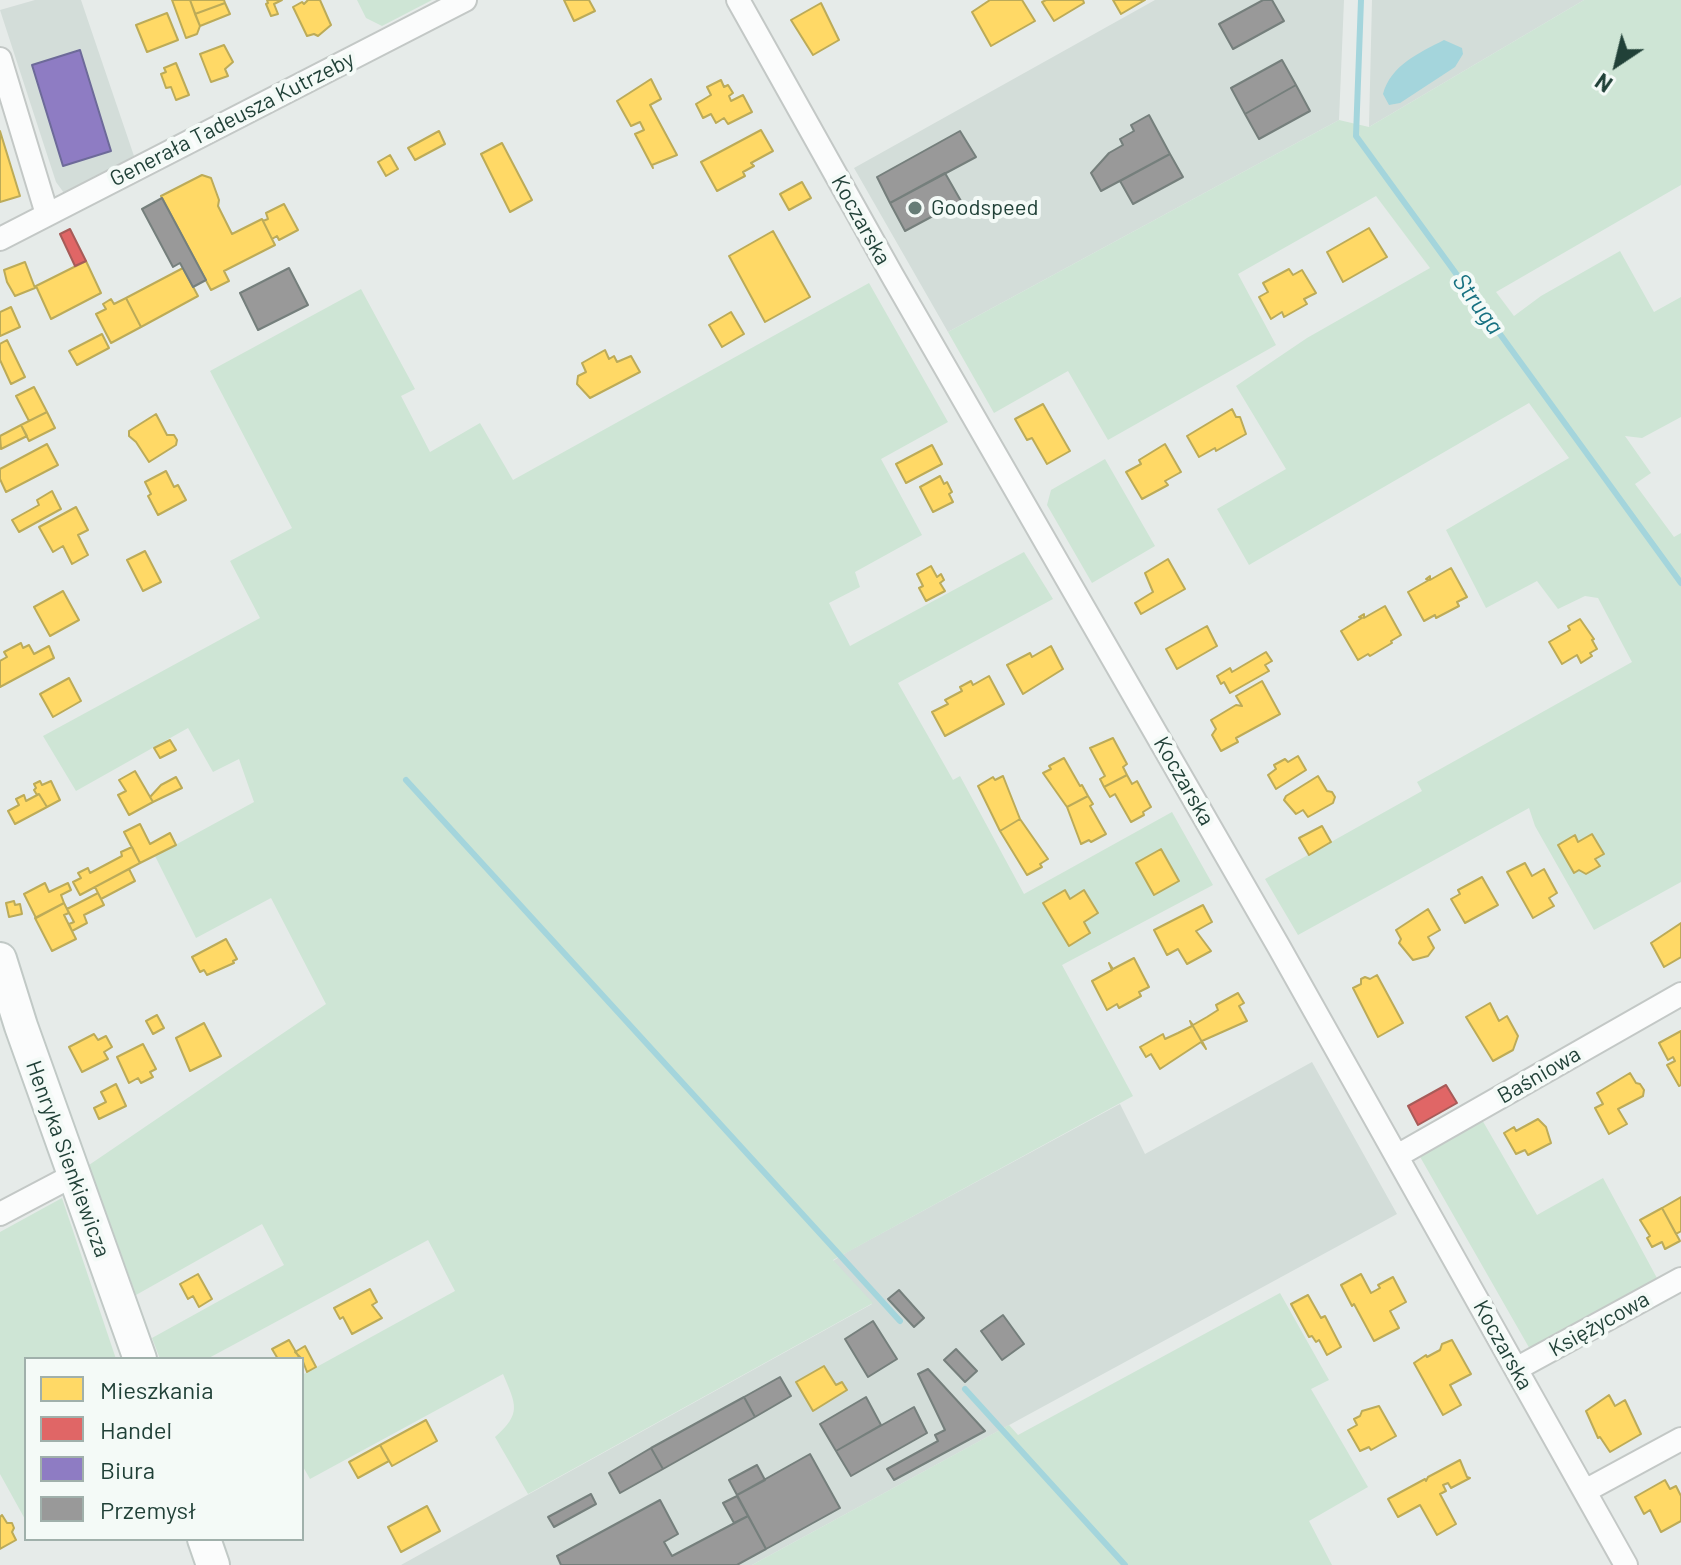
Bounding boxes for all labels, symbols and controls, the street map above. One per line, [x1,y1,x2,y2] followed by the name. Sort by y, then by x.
[1577,24,1657,104] north arrow
[105,46,359,192] street label: Generała Tadeusza Kutrzeby
[1590,69,1617,99] text: N
[826,171,896,269] street label: Koczarska
[931,195,1038,221] place label: Goodspeed
[906,199,924,217] marker: Goodspeed
[1446,268,1510,340] water label: Struga
[1148,732,1220,830] street label: Koczarska
[1493,1041,1585,1109] street label: Baśniowa
[20,1057,116,1261] street label: Henryka Sienkiewicza
[1544,1286,1654,1362] street label: Księżycowa
[1468,1296,1538,1394] street label: Koczarska
[24,1357,304,1541] legend
[100,1375,213,1404] text: Mieszkania
[100,1415,172,1444] text: Handel
[100,1455,155,1484] text: Biura
[100,1495,196,1524] text: Przemysł

